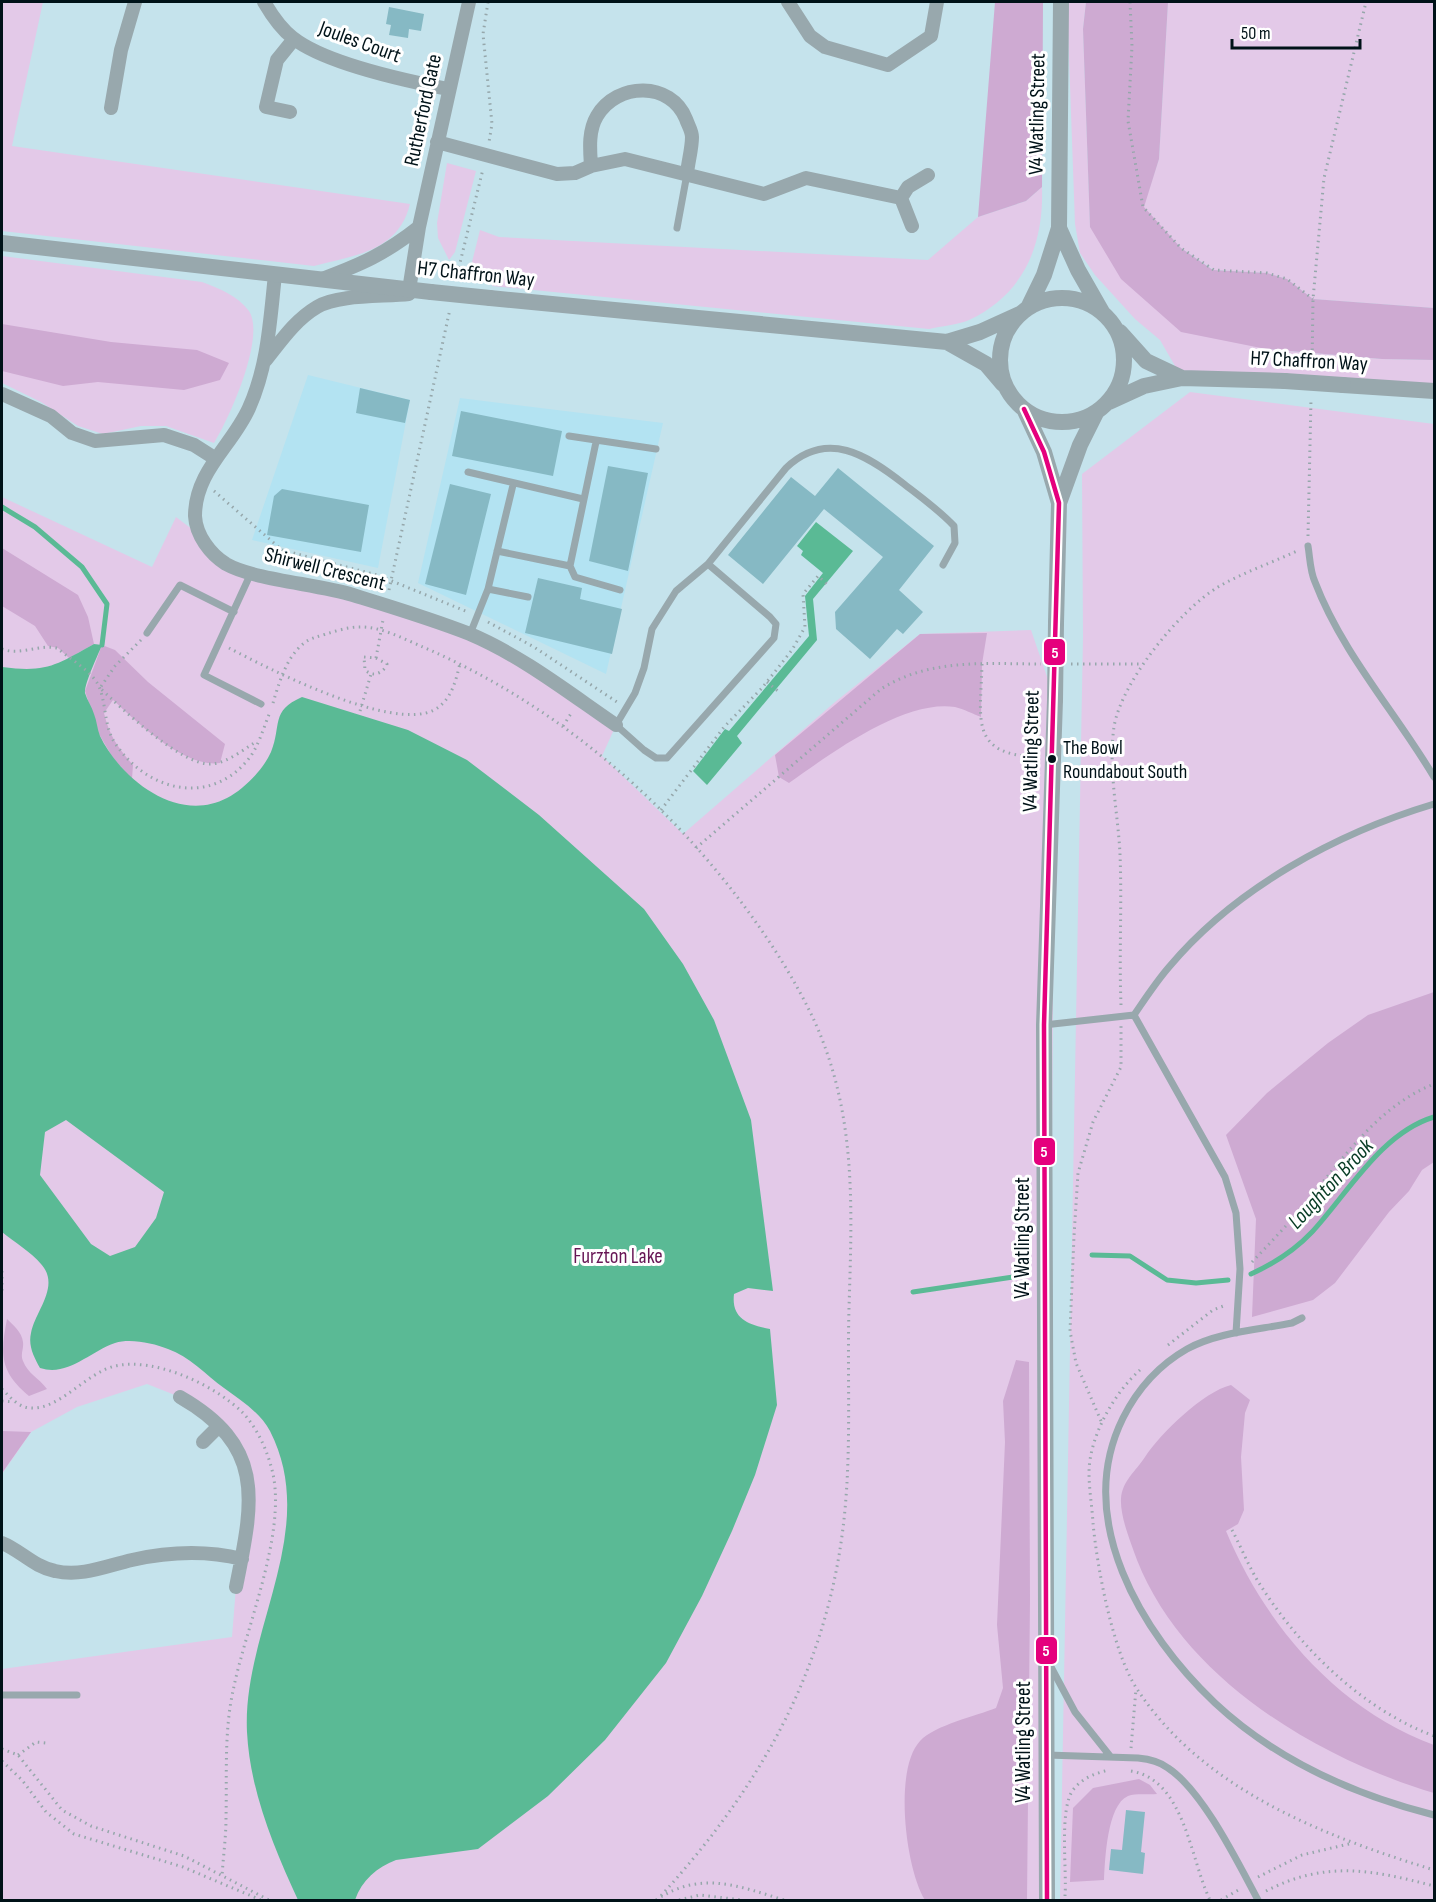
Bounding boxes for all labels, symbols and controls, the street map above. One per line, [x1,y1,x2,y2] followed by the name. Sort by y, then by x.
[1232,12,1360,50] scale bar
[315,15,404,68] street label: Joules Court
[1241,23,1271,44] text: 50 m
[399,52,447,168] street label: Rutherford Gate
[1023,53,1051,175] street label: V4 Watling Street
[416,255,536,293] street label: H7 Chaffron Way
[1250,345,1368,377] street label: H7 Chaffron Way
[262,542,388,596] street label: Shirwell Crescent
[1043,638,1066,666] line badge: 5
[1051,644,1059,663] text: 5
[1017,690,1045,812] street label: V4 Watling Street
[1063,736,1187,784] place label: The Bowl Roundabout South
[1046,753,1058,765] marker: The Bowl Roundabout South
[1282,1133,1380,1235] water label: Loughton Brook
[1033,1137,1056,1166] line badge: 5
[1040,1143,1048,1162] text: 5
[1010,1177,1035,1299] street label: V4 Watling Street
[573,1244,663,1269] park label: Furzton Lake
[1035,1636,1058,1665] line badge: 5
[1042,1642,1050,1661] text: 5
[1011,1681,1036,1803] street label: V4 Watling Street

